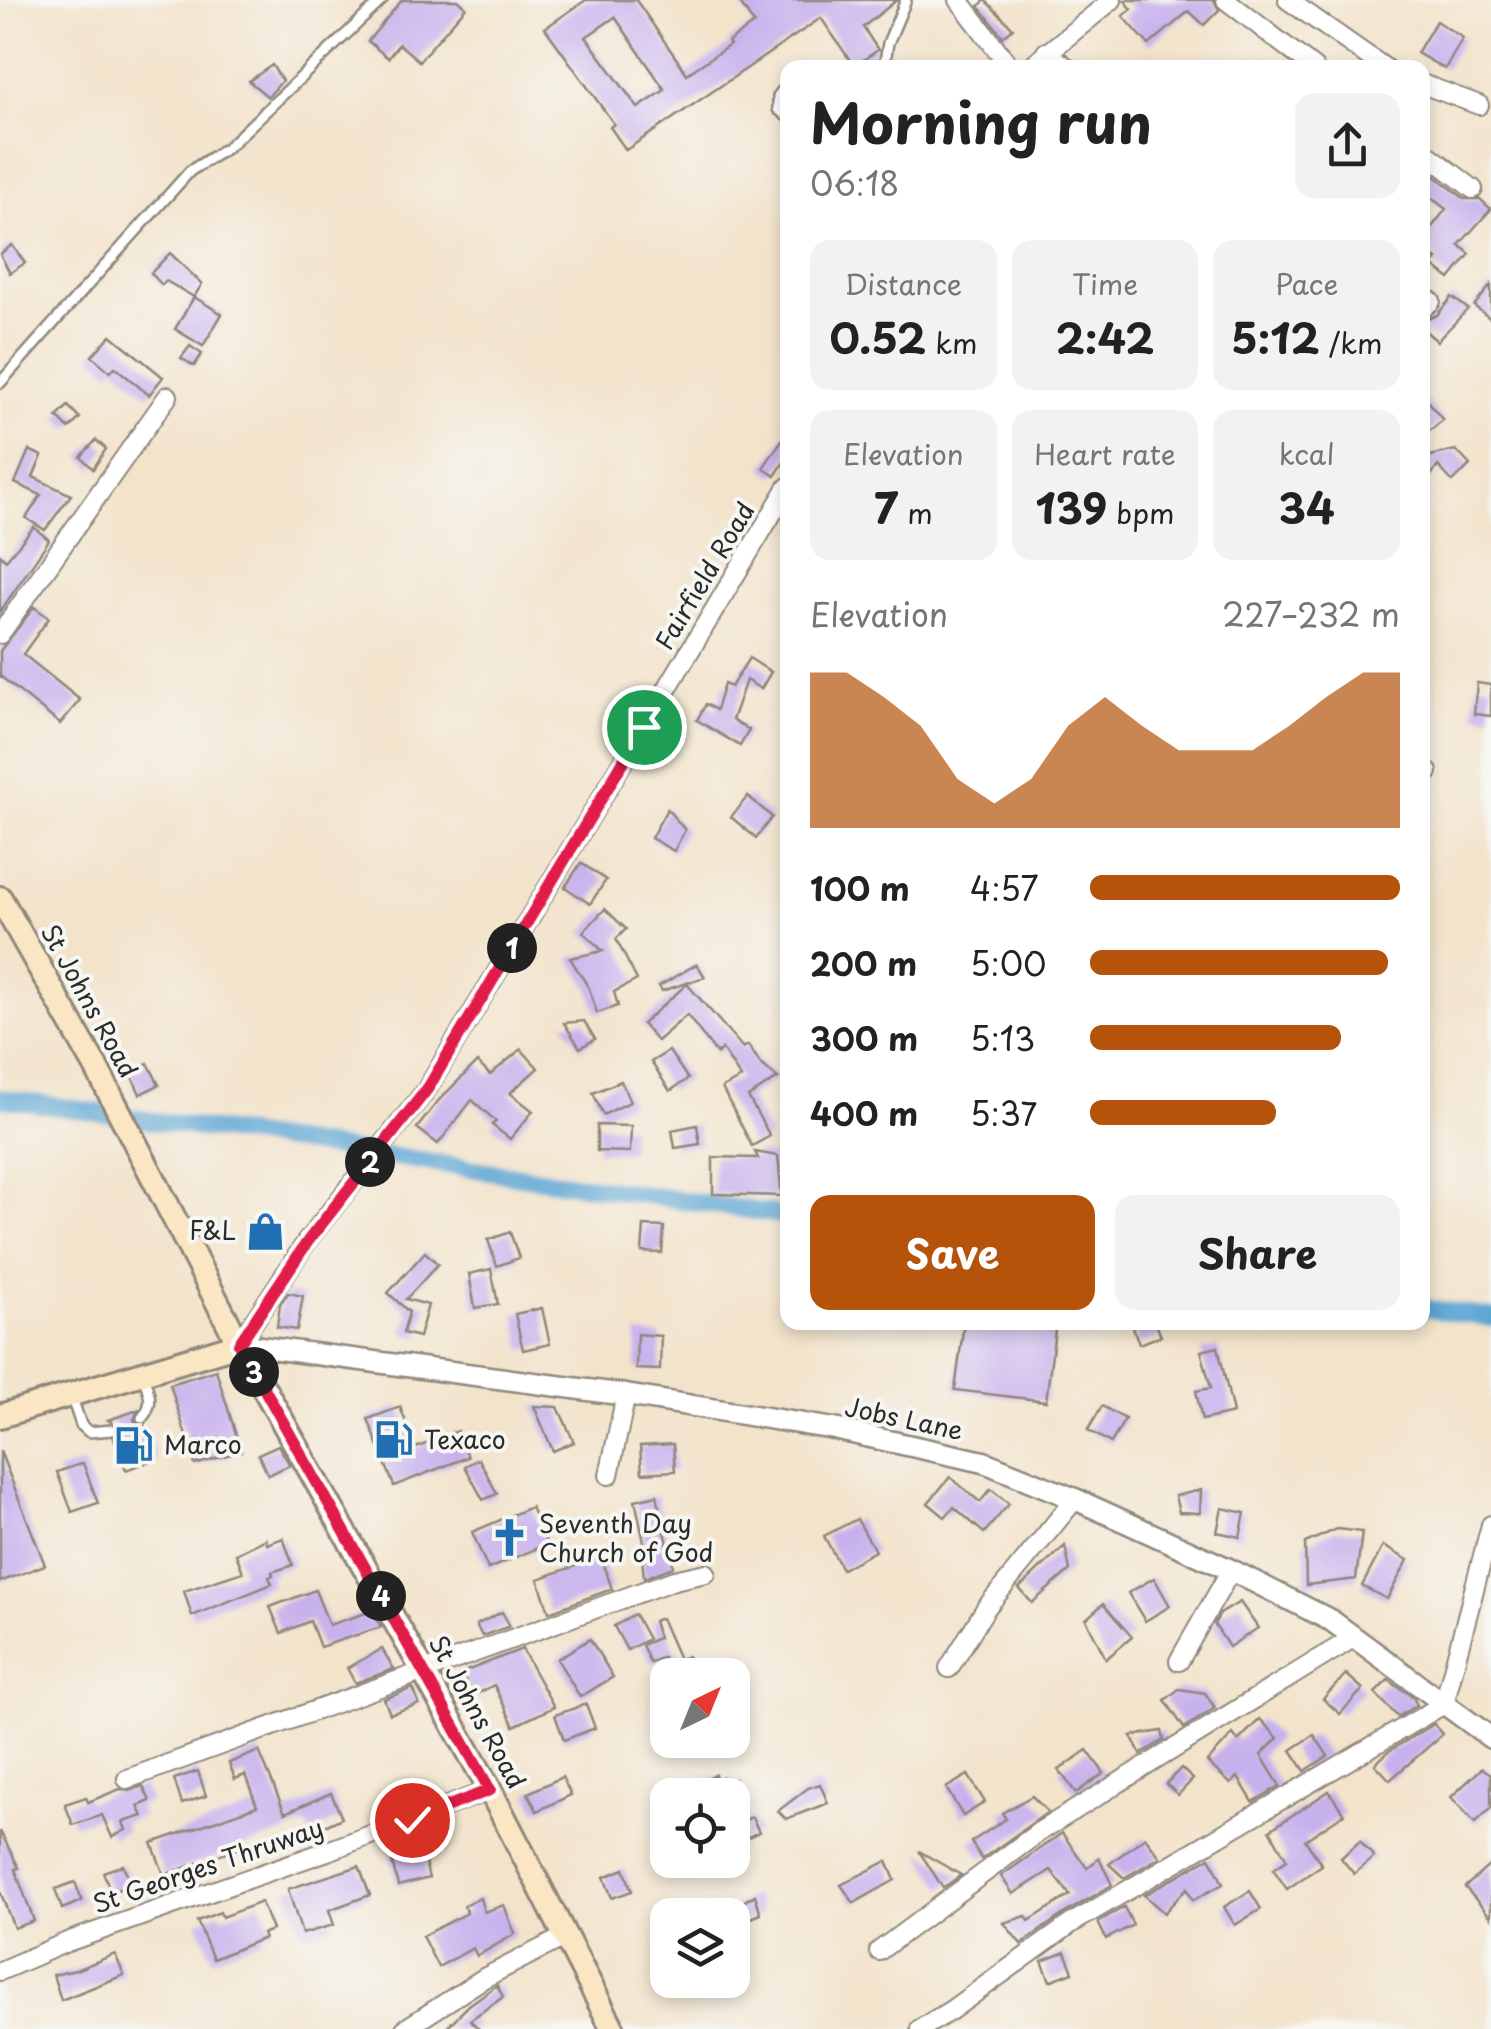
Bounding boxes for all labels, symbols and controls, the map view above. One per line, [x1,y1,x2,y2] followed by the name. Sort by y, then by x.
[810,80,1152,163] text: Morning run
[1295,93,1400,198] button: share
[810,159,899,207] text: 06:18
[845,262,962,305] text: Distance
[1072,262,1138,305] text: Time
[1275,262,1338,305] text: Pace
[829,305,926,368] text: 0.52
[1056,305,1154,368] text: 2:42
[1231,305,1320,368] text: 5:12
[926,321,977,364] text: km
[1320,321,1382,364] text: /km
[843,432,964,475] text: Elevation
[1034,432,1176,475] text: Heart rate
[1279,432,1335,475] text: kcal
[874,475,898,538] text: 7
[1035,475,1107,538] text: 139
[1278,475,1335,538] text: 34
[898,491,933,534] text: m
[1107,491,1175,534] text: bpm
[645,494,763,657] street label: Fairfield Road
[810,590,948,638] text: Elevation
[1222,590,1400,638] text: 227–232 m
[602,685,687,770] pin
[617,700,672,755] icon: arrive
[810,864,910,912] text: 100 m
[970,864,1039,912] text: 4:57
[32,917,148,1084] street label: St Johns Road
[487,923,537,973] pin: 1
[505,926,519,969] text: 1
[810,939,917,987] text: 200 m
[970,939,1047,987] text: 5:00
[810,1014,918,1062] text: 300 m
[970,1014,1035,1062] text: 5:13
[810,1089,918,1137] text: 400 m
[970,1089,1037,1137] text: 5:37
[345,1137,395,1187] pin: 2
[360,1140,380,1183] text: 2
[810,1195,1095,1310] button: Save
[1115,1195,1400,1310] button: Share
[245,1210,287,1252] shop icon: F&L
[189,1211,236,1249] place label: F&L
[229,1347,279,1397] pin: 3
[245,1350,263,1393] text: 3
[842,1387,967,1449] street label: Jobs Lane
[373,1419,415,1461] fuel station icon: Texaco
[424,1420,506,1458] place label: Texaco
[113,1424,155,1466] fuel station icon: Marco
[164,1425,242,1463] place label: Marco
[539,1504,713,1571] place label: Seventh Day Church of God
[488,1517,530,1559] church icon: Seventh Day Church of God
[356,1571,406,1621] pin: 4
[371,1574,391,1617] text: 4
[420,1628,536,1795] street label: St Johns Road
[650,1658,750,1758] north arrow
[650,1658,750,1998] map controls
[370,1778,455,1863] pin
[650,1778,750,1878] button: locate
[385,1793,440,1848] icon: check
[87,1808,328,1922] street label: St Georges Thruway
[650,1898,750,1998] button: layers

